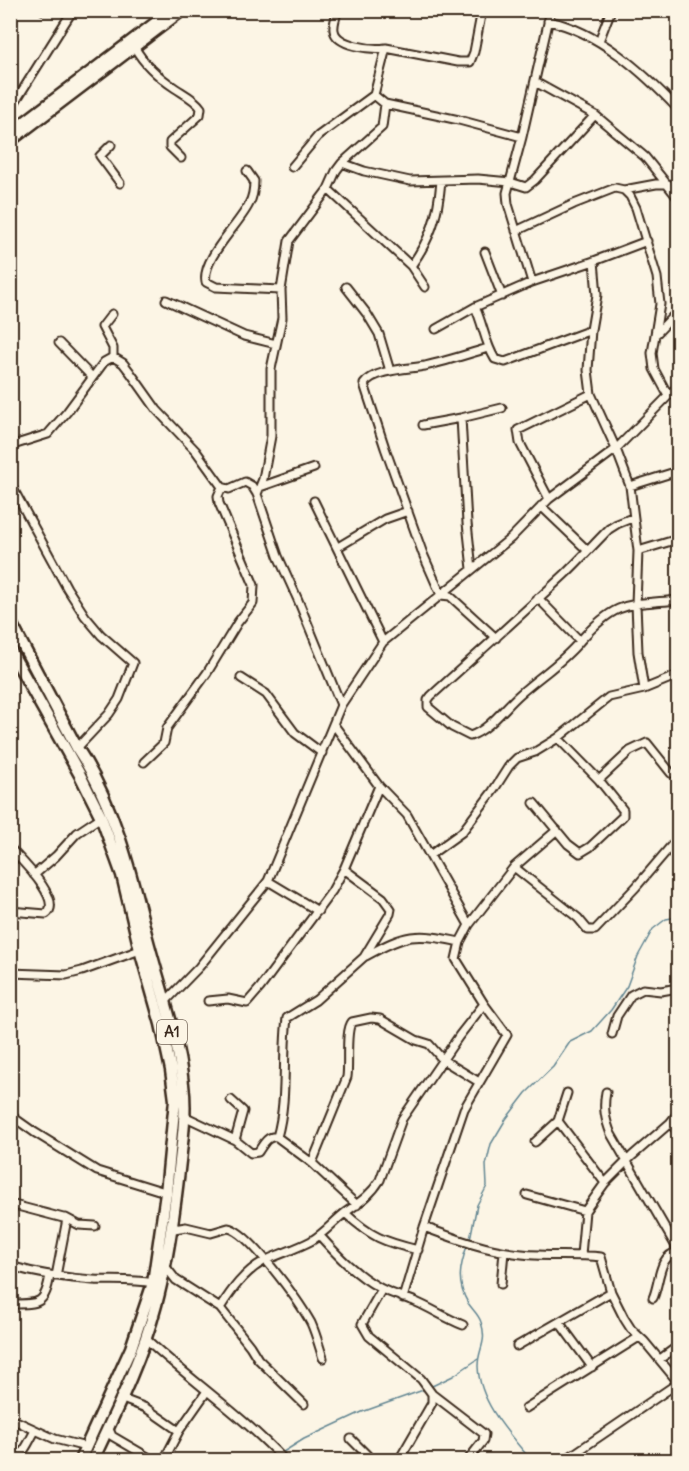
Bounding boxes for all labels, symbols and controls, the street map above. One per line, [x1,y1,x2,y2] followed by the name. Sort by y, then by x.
[157,1020,187,1044] road number: A1

